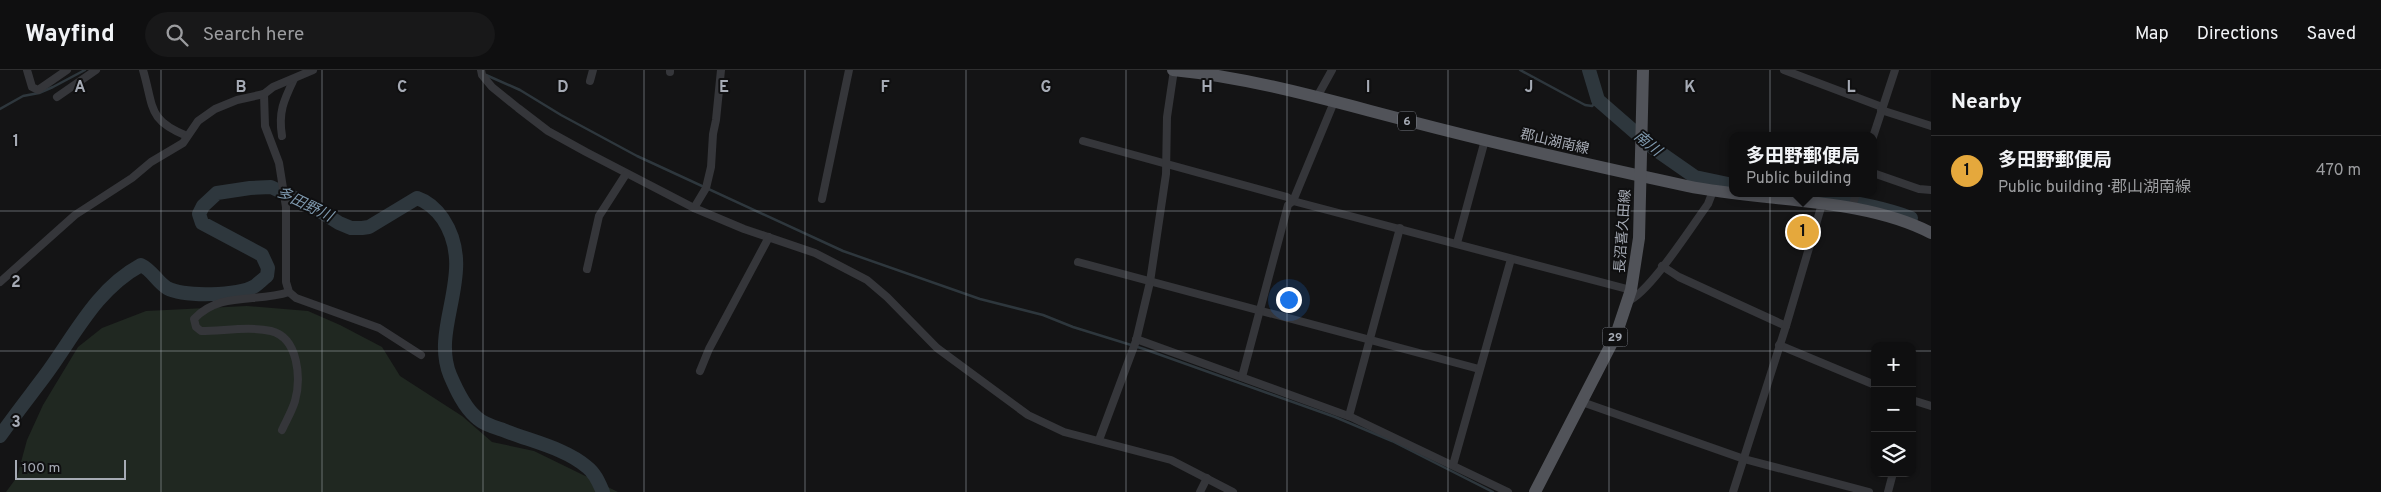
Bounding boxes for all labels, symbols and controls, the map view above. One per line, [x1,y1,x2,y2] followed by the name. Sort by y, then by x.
[145,12,495,57] search box
[25,20,115,50] text: Wayfind
[163,21,191,49] icon: search
[203,23,304,47] text: Search here
[2135,23,2169,46] text: Map
[2197,23,2279,46] text: Directions
[2307,23,2356,46] text: Saved
[74,78,86,98] text: A
[235,78,247,98] text: B
[397,78,407,98] text: C
[557,78,569,98] text: D
[719,78,729,98] text: E
[880,78,890,98] text: F
[1041,78,1051,98] text: G
[1201,78,1213,98] text: H
[1366,78,1370,98] text: I
[1525,78,1533,98] text: J
[1684,78,1696,98] text: K
[1846,78,1856,98] text: L
[1951,89,2022,116] text: Nearby
[1398,111,1416,130] road number: 6
[1519,126,1591,159] street label: 郡山湖南線
[1629,127,1666,162] water label: 南川
[13,132,19,152] text: 1
[1729,132,1877,197] popup
[1746,145,1860,169] text: 多田野郵便局
[1998,149,2112,173] text: 多田野郵便局
[1964,161,1970,181] text: 1
[2316,161,2361,181] text: 470 m
[1746,169,1851,189] text: Public building
[1998,178,2191,198] text: Public building · 郡山湖南線
[273,184,337,228] water label: 多田野川
[1612,189,1635,274] street label: 長沼喜久田線
[1787,213,1819,251] pin: 1
[11,273,21,293] text: 2
[1276,287,1302,313] your location
[1602,328,1628,346] road number: 29
[1871,342,1916,477] map controls
[1871,342,1916,387] button: +
[1871,387,1916,432] button: −
[11,413,21,433] text: 3
[1871,432,1916,477] button: layers
[15,457,126,480] scale bar
[22,460,60,477] text: 100 m

